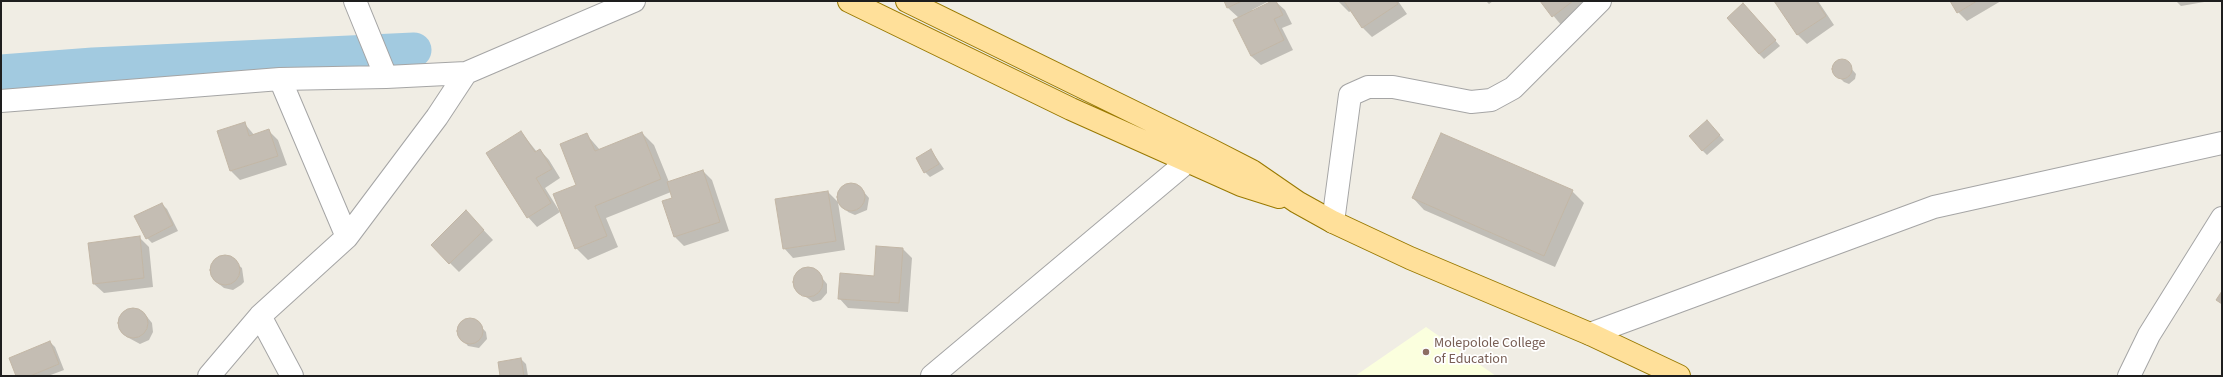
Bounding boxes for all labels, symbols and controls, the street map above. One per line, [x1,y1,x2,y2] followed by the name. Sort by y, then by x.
[1434,336,1545,368] place label: Molepolole College of Education
[1421,347,1431,357] marker: Molepolole College of Education

